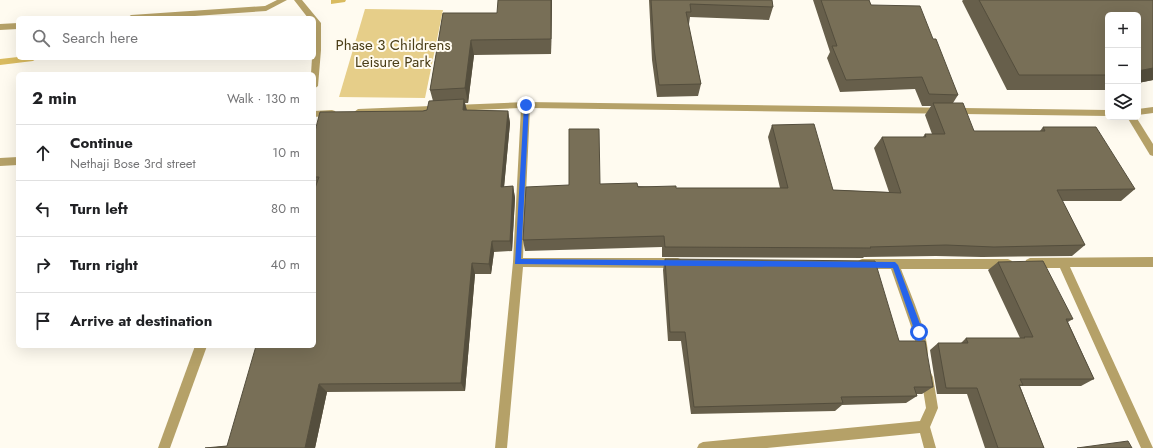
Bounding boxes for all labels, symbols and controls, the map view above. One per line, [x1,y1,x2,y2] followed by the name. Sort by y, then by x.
[1105,12,1141,120] map controls
[1105,12,1141,48] button: +
[16,16,316,60] search box
[30,27,52,49] icon: search
[62,27,138,49] text: Search here
[336,34,450,73] park label: Phase 3 Childrens Leisure Park
[1105,48,1141,84] button: −
[1105,84,1141,120] button: layers
[32,86,77,110] text: 2 min
[227,89,300,108] text: Walk · 130 m
[517,96,535,114] route end
[70,132,133,154] text: Continue
[32,142,54,164] icon: ahead
[272,143,300,162] text: 10 m
[70,154,196,173] text: Nethaji Bose 3rd street
[32,198,54,220] icon: left
[70,198,128,220] text: Turn left
[271,199,300,218] text: 80 m
[32,254,54,276] icon: right
[70,254,138,276] text: Turn right
[271,255,300,274] text: 40 m
[32,310,54,332] icon: arrive
[70,310,212,332] text: Arrive at destination
[910,323,928,341] route start

